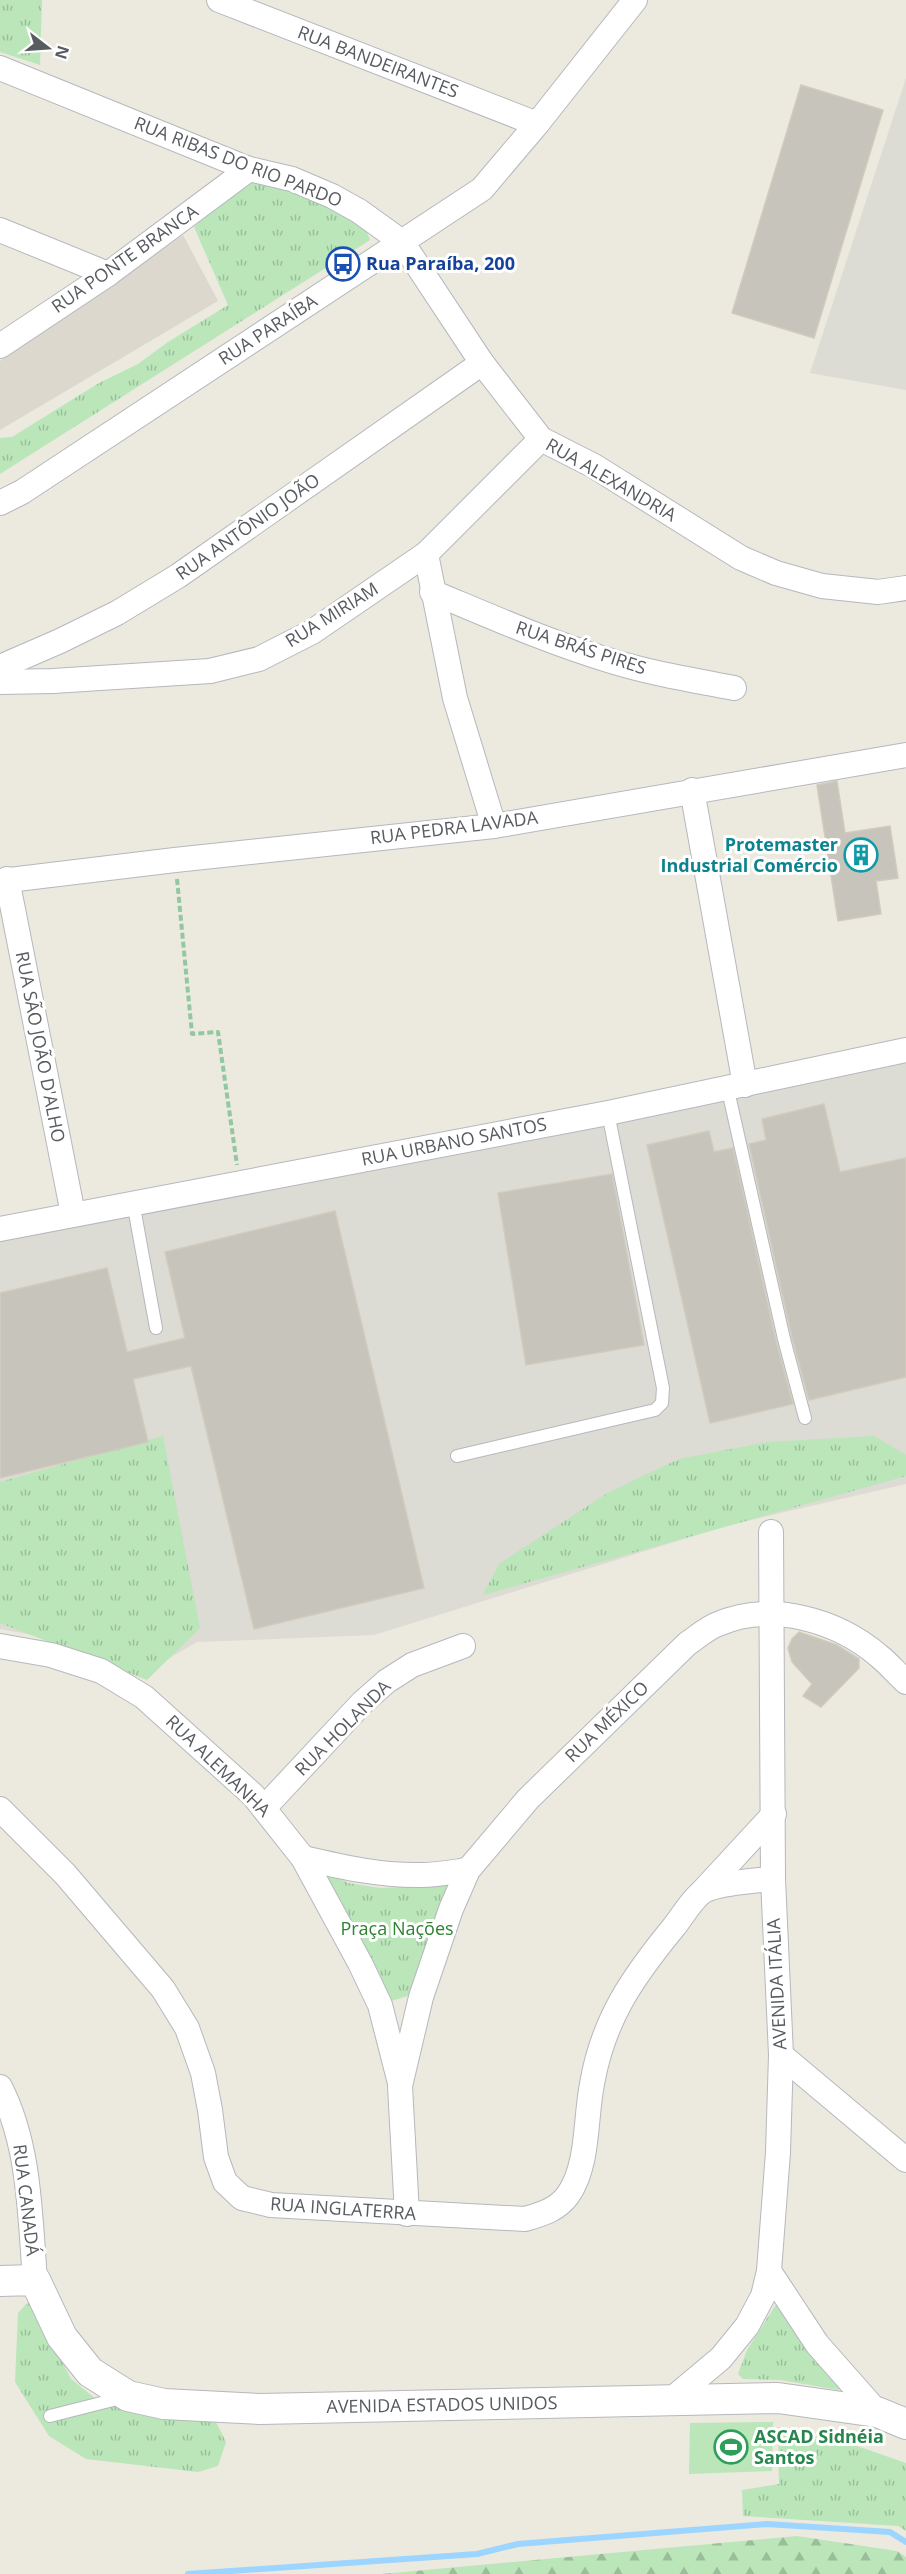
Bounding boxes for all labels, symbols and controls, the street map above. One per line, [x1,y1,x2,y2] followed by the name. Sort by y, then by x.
[18,18,78,78] north arrow
[294,19,462,103] street label: RUA BANDEIRANTES
[50,43,75,62] text: N
[131,110,346,212] street label: RUA RIBAS DO RIO PARDO
[46,198,203,318] street label: RUA PONTE BRANCA
[325,246,361,282] bus stop icon: Rua Paraíba, 200
[366,251,515,275] place label: Rua Paraíba, 200
[214,288,322,370] street label: RUA PARAÍBA
[542,432,682,527] street label: RUA ALEXANDRIA
[171,467,324,585] street label: RUA ANTÔNIO JOÃO
[280,576,382,652] street label: RUA MIRIAM
[513,615,650,679] street label: RUA BRÁS PIRES
[369,805,540,849] street label: RUA PEDRA LAVADA
[661,832,838,877] place label: Protemaster Industrial Comércio
[843,837,879,873] building icon: Protemaster Industrial Comércio
[11,949,71,1144] street label: RUA SÃO JOÃO D'ALHO
[359,1111,549,1171] street label: RUA URBANO SANTOS
[289,1674,396,1780] street label: RUA HOLANDA
[559,1675,653,1767] street label: RUA MÉXICO
[161,1709,277,1822] street label: RUA ALEMANHA
[340,1916,454,1940] park label: Praça Nações
[761,1917,791,2051] street label: AVENIDA ITÁLIA
[8,2143,46,2258] street label: RUA CANADÁ
[269,2191,417,2225] street label: RUA INGLATERRA
[326,2390,558,2418] street label: AVENIDA ESTADOS UNIDOS
[754,2424,884,2469] place label: ASCAD Sidnéia Santos
[713,2429,749,2465] sports icon: ASCAD Sidnéia Santos

